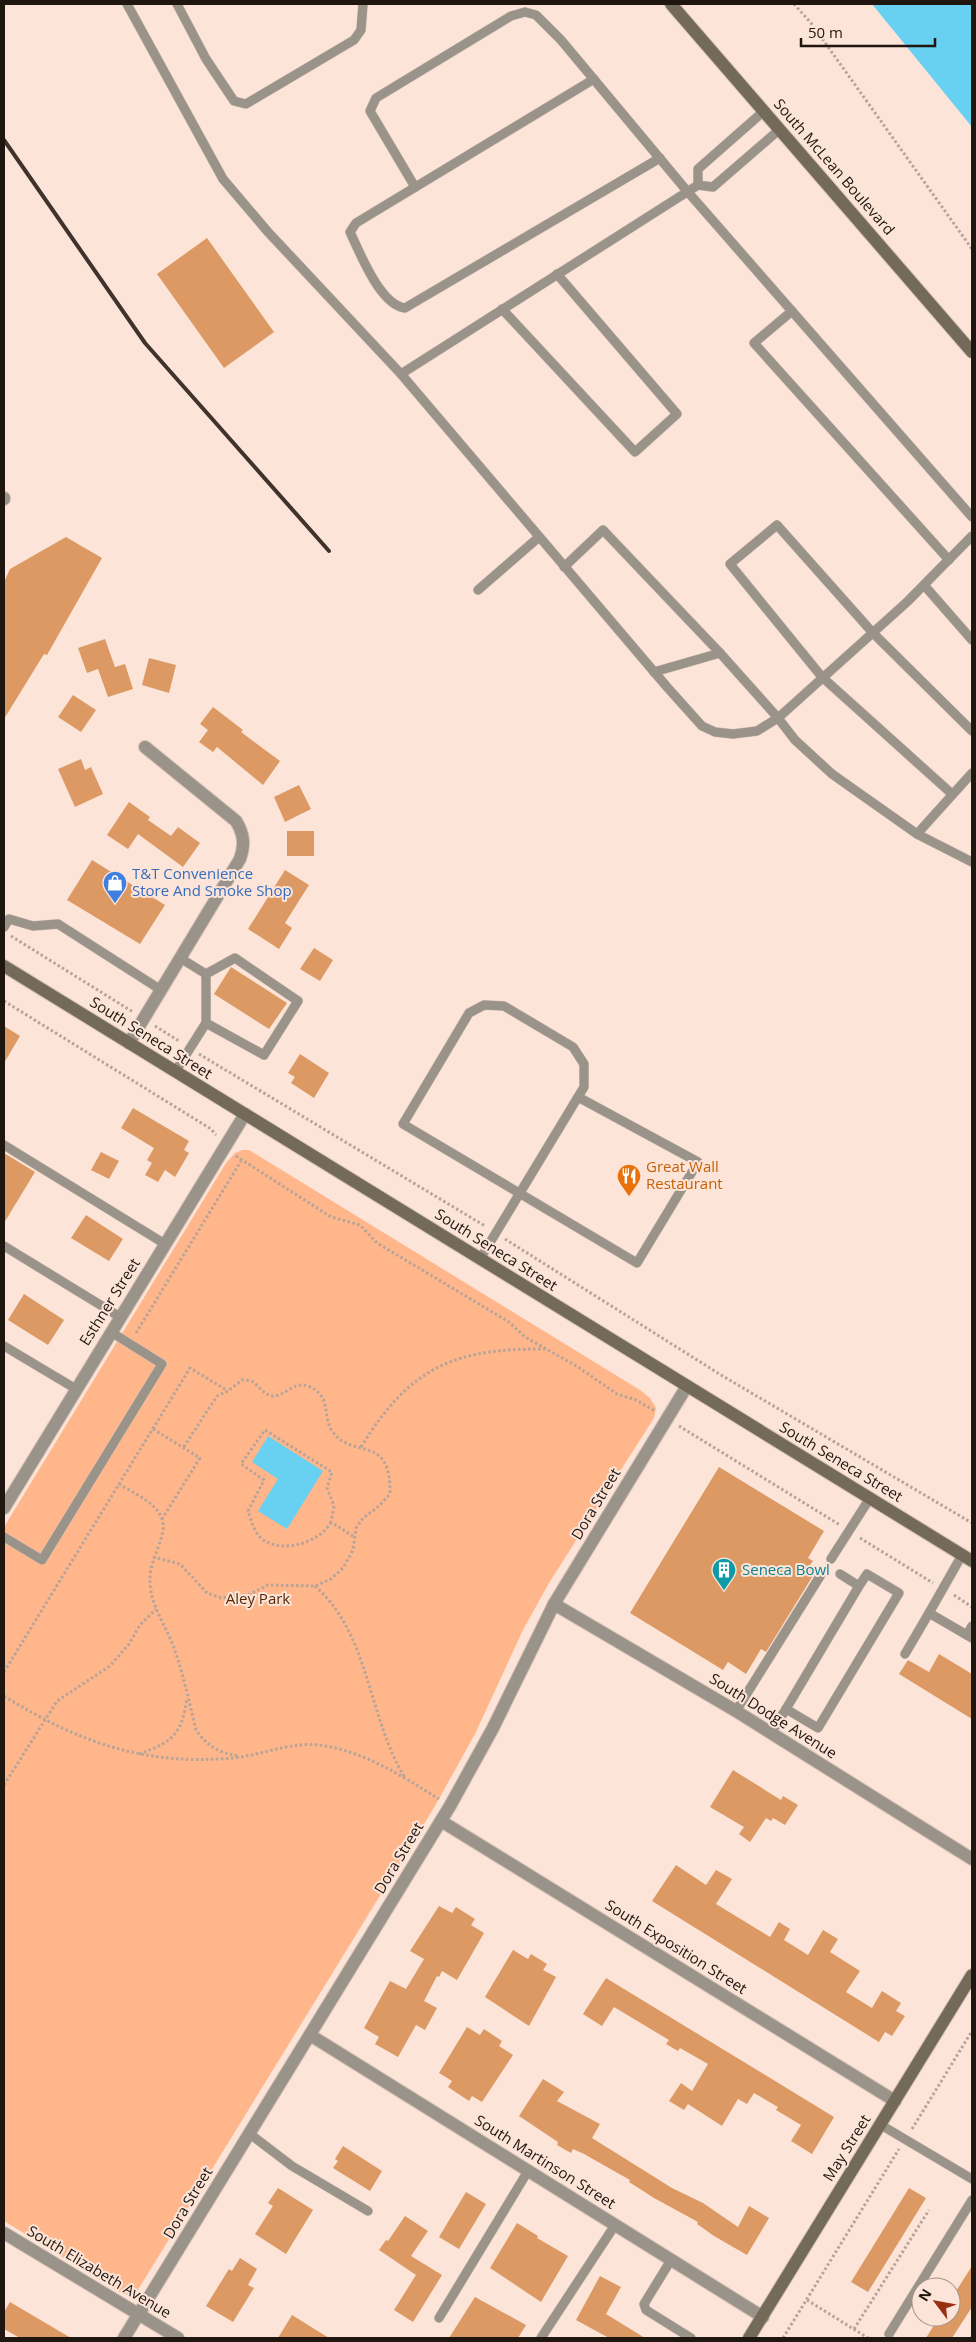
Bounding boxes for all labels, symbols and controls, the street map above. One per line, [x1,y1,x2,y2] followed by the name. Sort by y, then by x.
[801,15,935,47] scale bar
[808,22,843,42] text: 50 m
[770,94,900,239] street label: South McLean Boulevard
[132,863,292,900] place label: T&T Convenience Store And Smoke Shop
[102,870,128,904] shop icon: T&T Convenience Store And Smoke Shop
[87,991,216,1083] street label: South Seneca Street
[646,1156,723,1193] place label: Great Wall Restaurant
[616,1163,642,1197] restaurant icon: Great Wall Restaurant
[432,1203,561,1295] street label: South Seneca Street
[74,1254,144,1349] street label: Esthner Street
[776,1416,907,1506] street label: South Seneca Street
[566,1464,624,1543] street label: Dora Street
[711,1557,737,1591] building icon: Seneca Bowl
[742,1559,830,1579] place label: Seneca Bowl
[226,1588,290,1608] park label: Aley Park
[706,1668,841,1762] street label: South Dodge Avenue
[369,1818,427,1897] street label: Dora Street
[602,1894,751,1998] street label: South Exposition Street
[471,2110,620,2213] street label: South Martinson Street
[818,2110,875,2185] street label: May Street
[158,2163,216,2242] street label: Dora Street
[24,2220,175,2322] street label: South Elizabeth Avenue
[911,2277,961,2327] north arrow
[913,2285,936,2305] text: N

